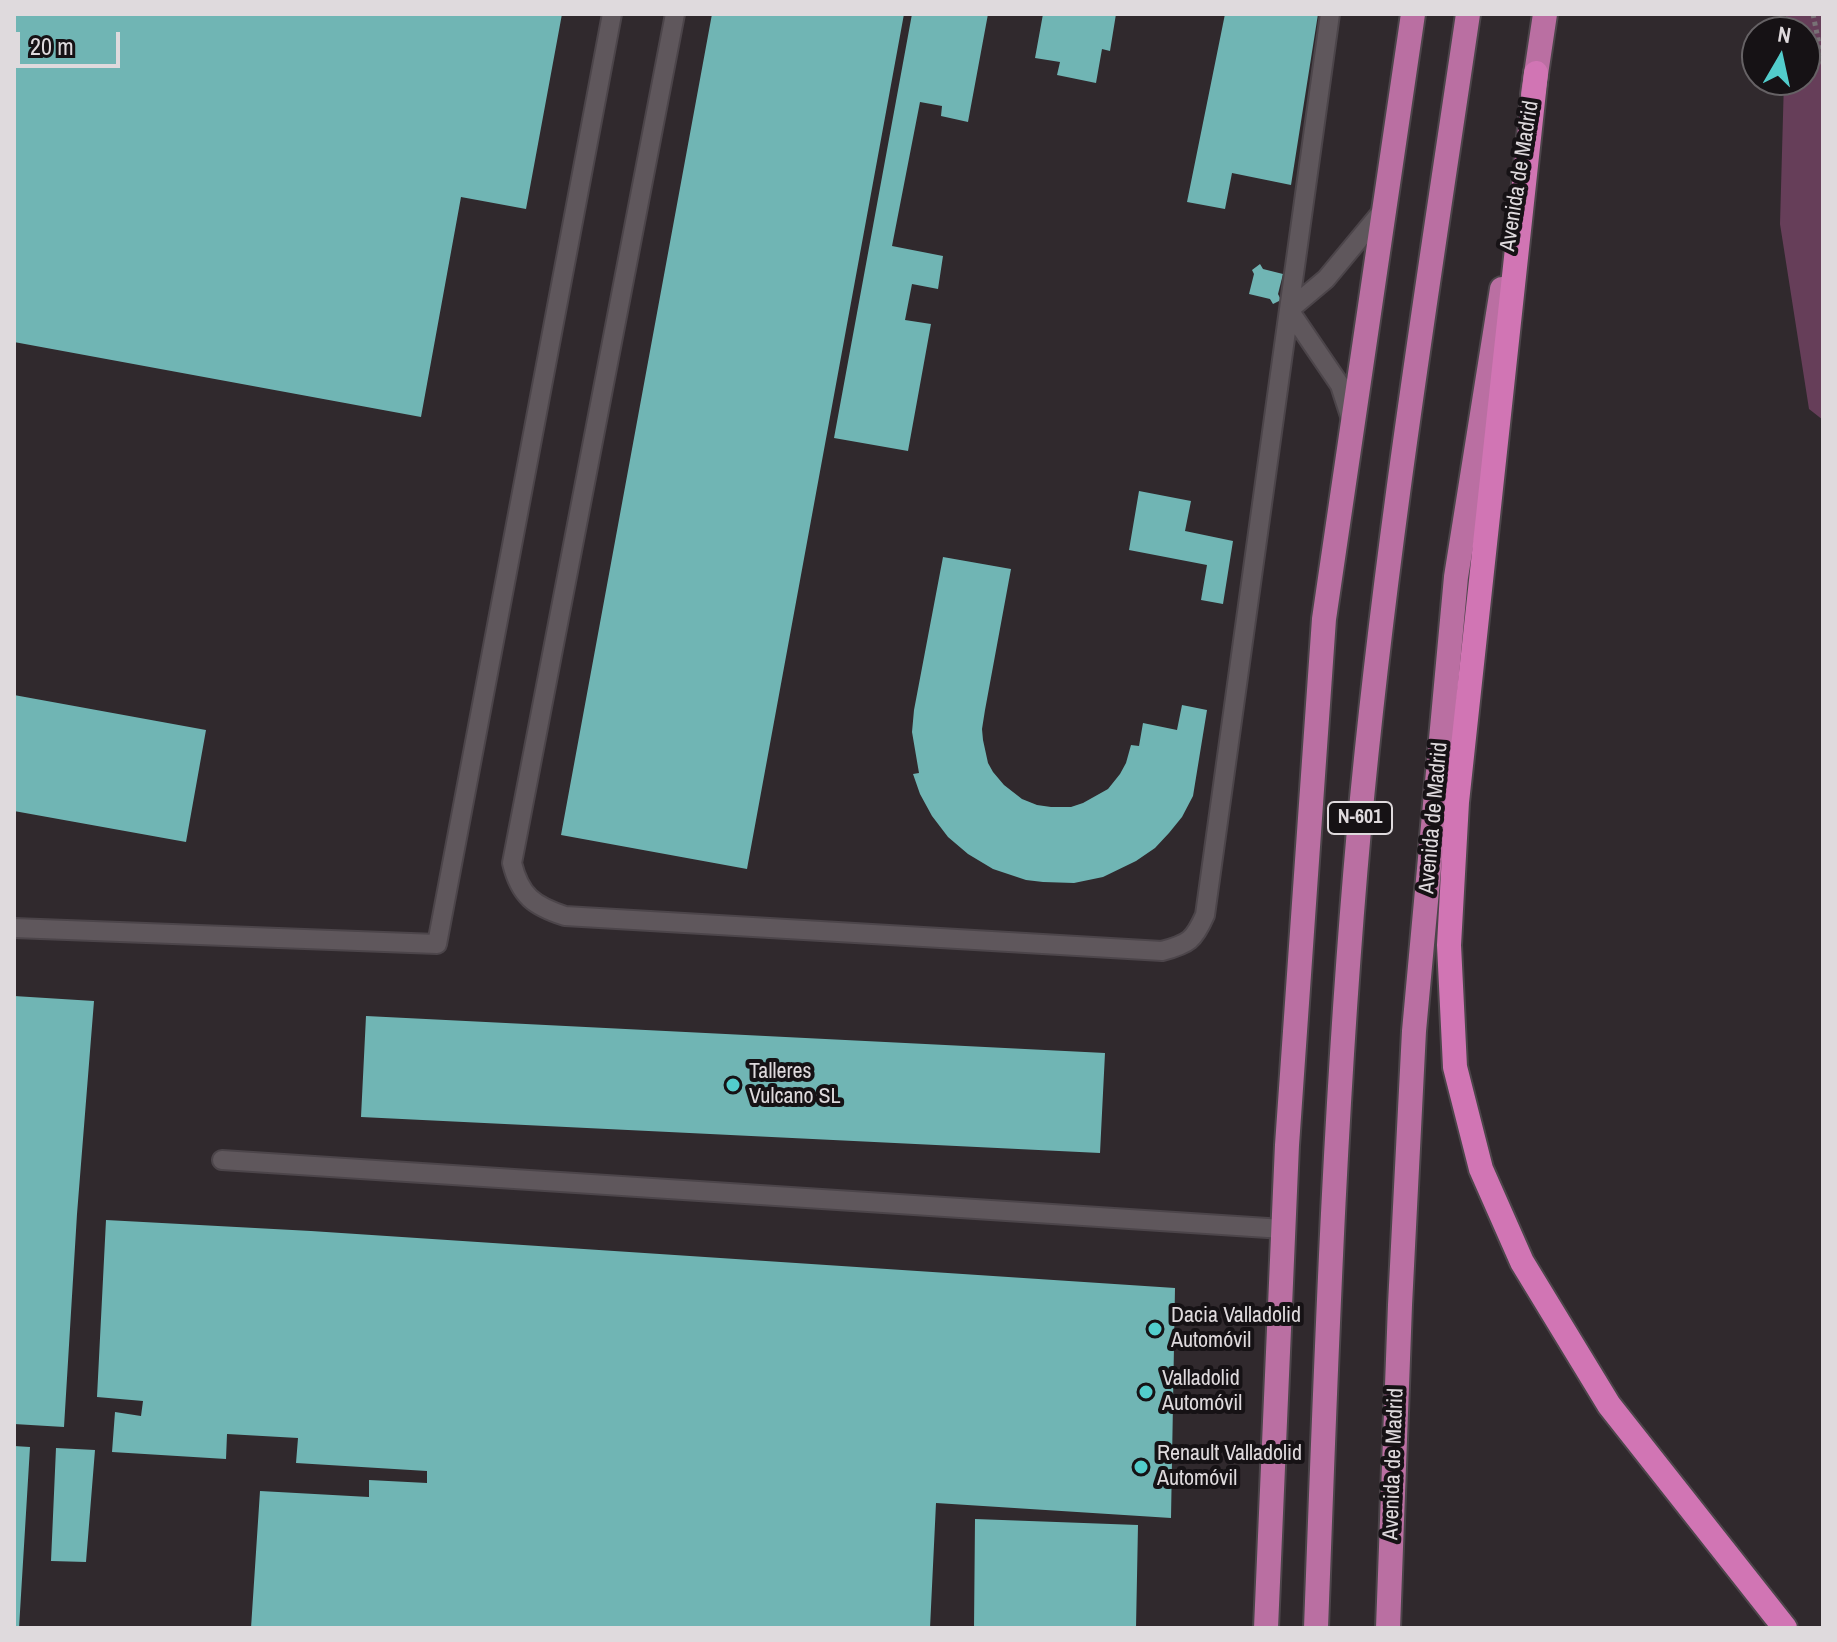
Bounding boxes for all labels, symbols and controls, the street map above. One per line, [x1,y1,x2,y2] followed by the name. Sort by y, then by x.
[20,16,124,66] scale bar
[1741,16,1821,96] north arrow
[1776,18,1793,50] text: N
[30,30,74,62] text: 20 m
[1495,99,1545,253] street label: Avenida de Madrid
[1414,741,1454,895] street label: Avenida de Madrid
[1328,802,1392,834] road number: N-601
[749,1059,841,1110] place label: Talleres Vulcano SL
[724,1076,742,1094] marker: Talleres Vulcano SL
[1171,1303,1301,1354] place label: Dacia Valladolid Automóvil
[1146,1320,1164,1338] marker: Dacia Valladolid Automóvil
[1162,1366,1242,1418] place label: Valladolid Automóvil
[1137,1383,1155,1401] marker: Valladolid Automóvil
[1378,1388,1410,1540] street label: Avenida de Madrid
[1157,1441,1302,1492] place label: Renault Valladolid Automóvil
[1132,1458,1150,1476] marker: Renault Valladolid Automóvil

